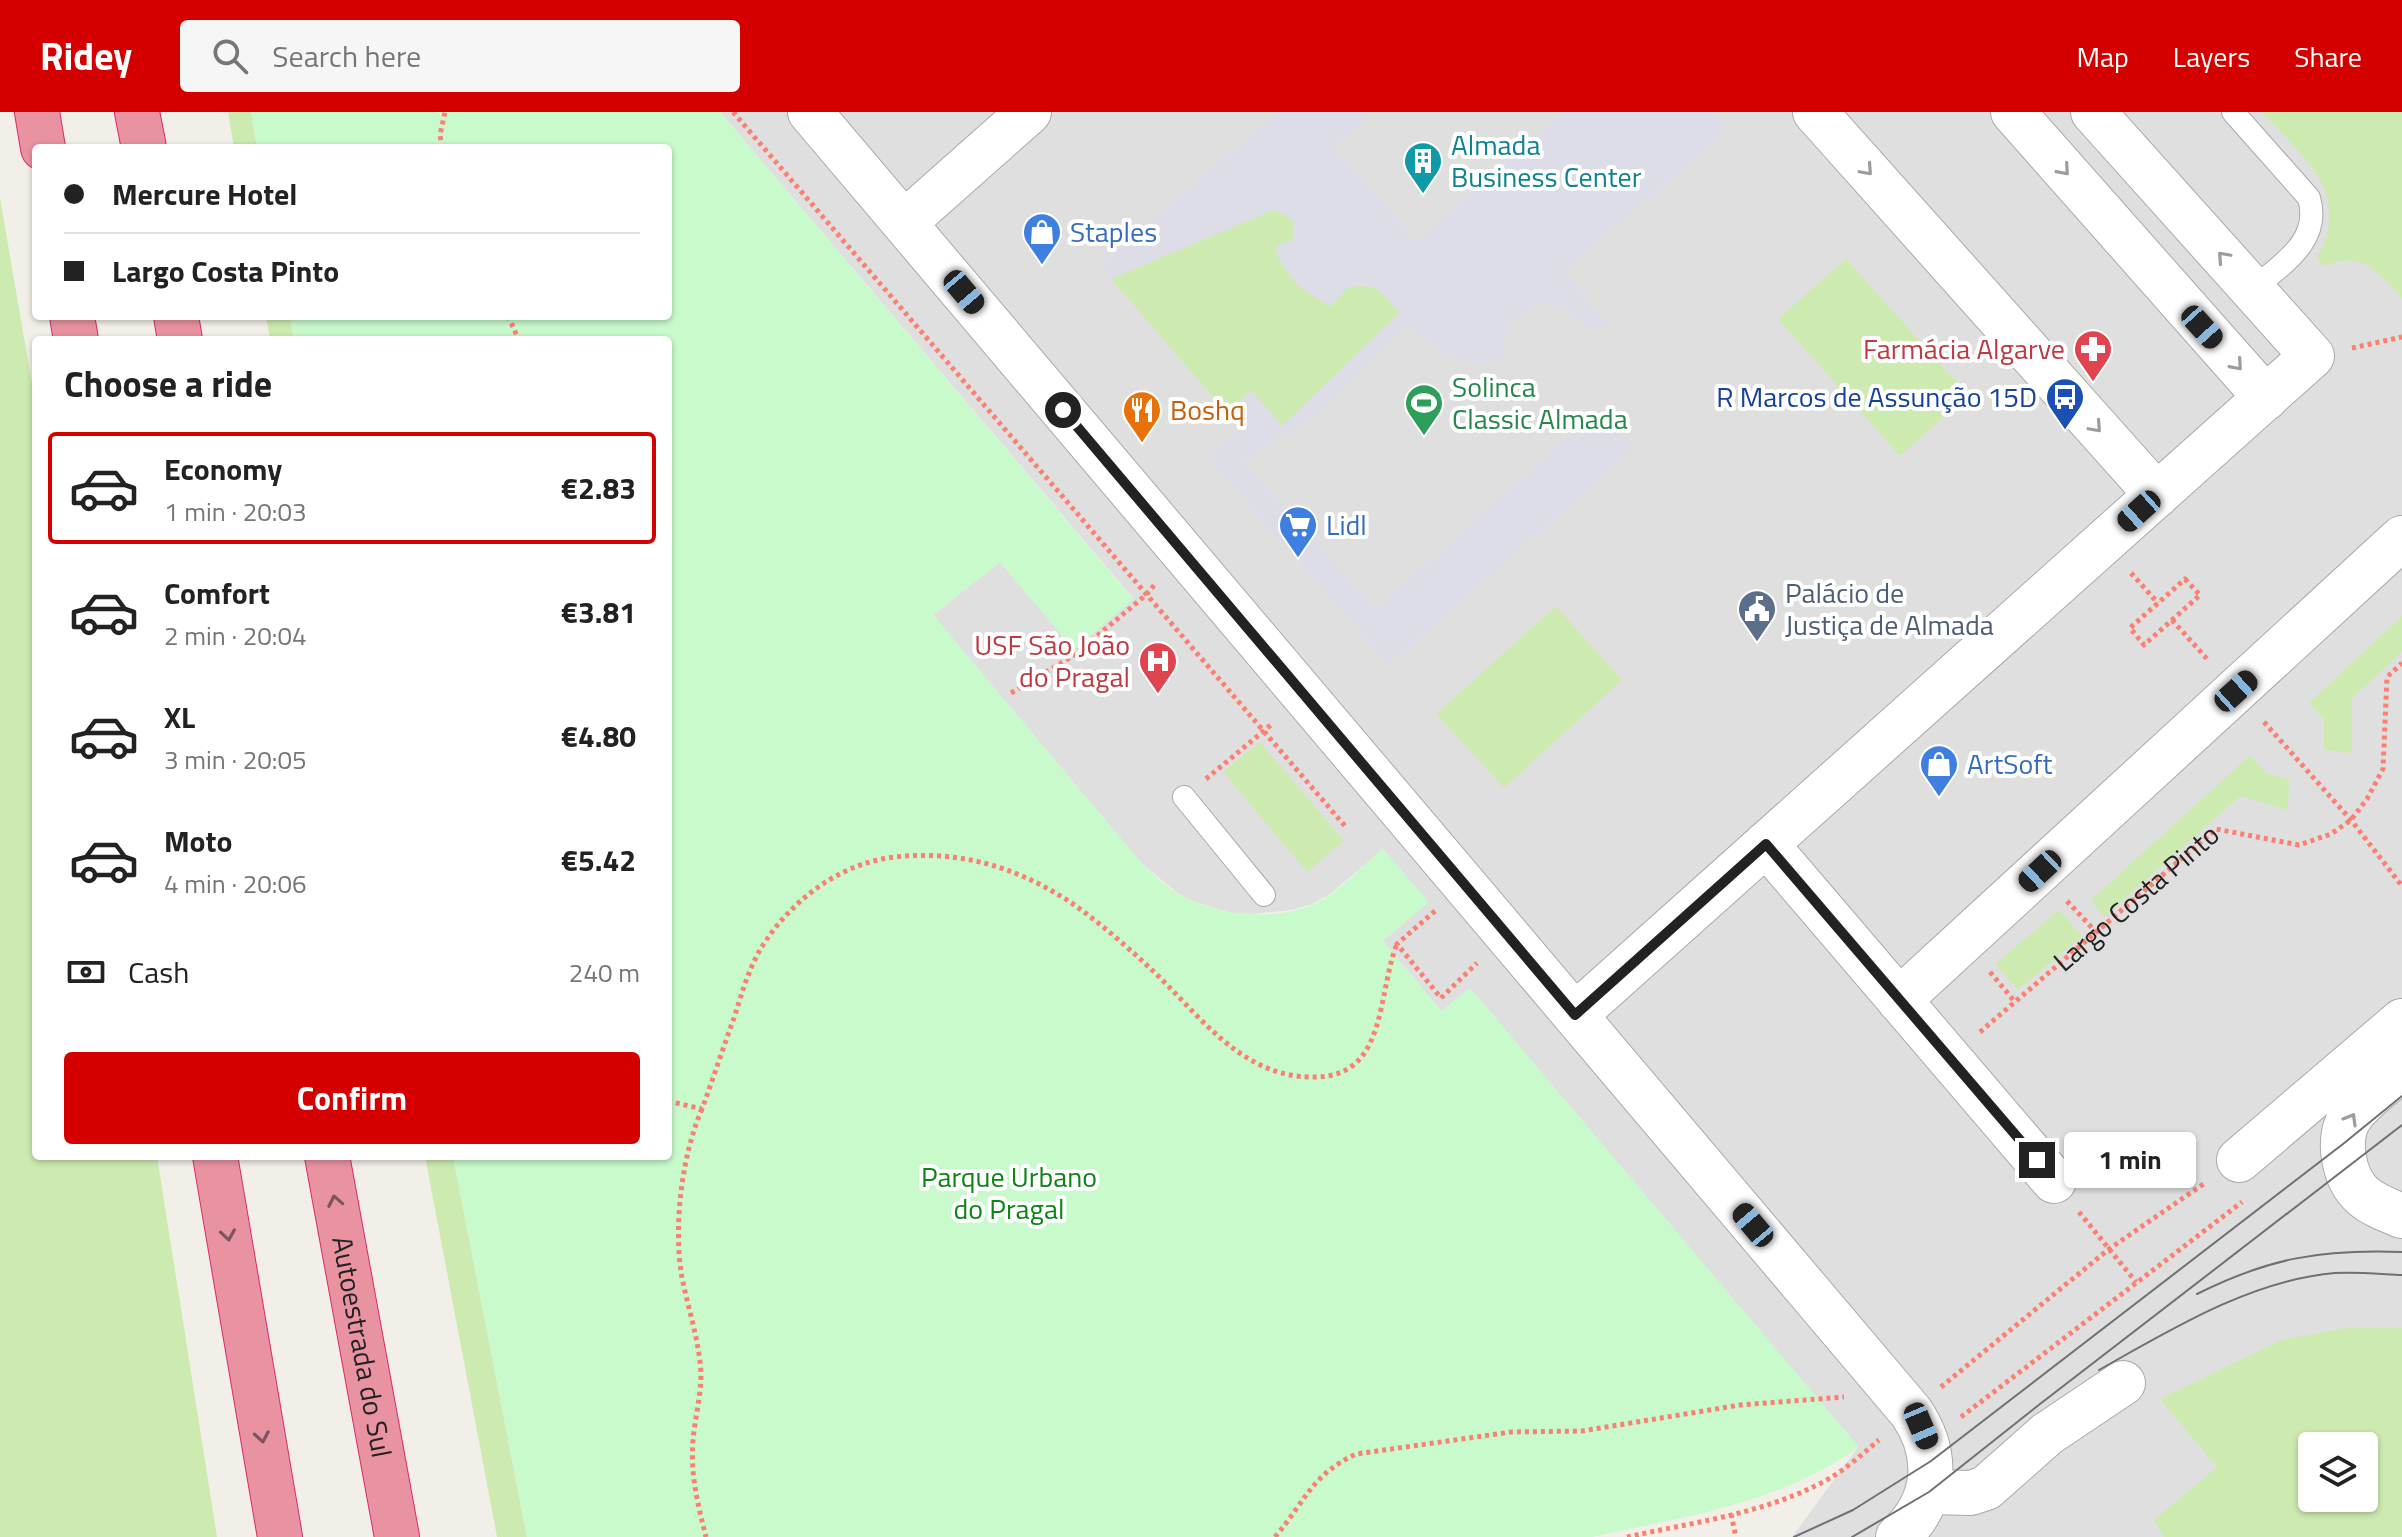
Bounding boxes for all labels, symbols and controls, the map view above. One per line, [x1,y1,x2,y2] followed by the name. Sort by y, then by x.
[180,20,740,92] search box
[40,27,132,85] text: Ridey
[272,33,421,79] text: Search here
[208,34,252,78] icon: search
[2076,35,2129,78] text: Map
[2173,35,2250,78] text: Layers
[2294,35,2362,78] text: Share
[1451,123,1642,198] place label: Almada Business Center
[1402,140,1444,195] building icon: Almada Business Center
[1857,161,1871,176] one-way arrow
[2055,161,2069,176] one-way arrow
[112,171,297,217] text: Mercure Hotel
[1070,210,1157,253] place label: Staples
[1021,211,1063,266] shop icon: Staples
[112,248,339,294] text: Largo Costa Pinto
[2218,251,2232,266] one-way arrow
[939,266,989,318] car
[2177,301,2227,353] car
[1863,327,2065,370] place label: Farmácia Algarve
[2072,328,2114,383] pharmacy icon: Farmácia Algarve
[64,356,272,411] text: Choose a ride
[2227,356,2241,371] one-way arrow
[1452,365,1628,440] place label: Solinca Classic Almada
[1716,375,2037,418] place label: R Marcos de Assunção 15D
[2044,376,2086,431] bus stop icon: R Marcos de Assunção 15D
[1403,382,1445,437] sports icon: Solinca Classic Almada
[1170,388,1245,431] place label: Boshq
[1121,389,1163,444] restaurant icon: Boshq
[1045,392,1081,428] route start
[2086,418,2101,432] one-way arrow
[164,446,282,492] text: Economy
[68,452,140,524] icon: car
[561,465,636,511] text: €2.83
[2113,486,2165,536] car
[164,492,307,531] text: 1 min · 20:03
[1326,503,1367,546] place label: Lidl
[1277,504,1319,559] supermarket icon: Lidl
[164,570,270,616] text: Comfort
[1785,571,1994,646] place label: Palácio de Justiça de Almada
[68,576,140,648] icon: car
[1736,588,1778,643] public building icon: Palácio de Justiça de Almada
[561,589,636,635] text: €3.81
[164,616,307,655] text: 2 min · 20:04
[974,623,1130,698] place label: USF São João do Pragal
[1137,640,1179,695] hospital icon: USF São João do Pragal
[2210,666,2262,716] car
[164,694,195,740] text: XL
[68,700,140,772] icon: car
[561,713,636,759] text: €4.80
[164,740,307,779] text: 3 min · 20:05
[1967,742,2052,785] place label: ArtSoft
[1918,743,1960,798] shop icon: ArtSoft
[2043,813,2229,981] street label: Largo Costa Pinto
[164,818,232,864] text: Moto
[68,824,140,896] icon: car
[561,837,636,883] text: €5.42
[2014,846,2066,896] car
[164,864,307,903] text: 4 min · 20:06
[128,949,189,995] text: Cash
[64,950,108,994] icon: cash
[569,953,640,992] text: 240 m
[64,1052,640,1144] button: Confirm
[2342,1113,2357,1127] one-way arrow
[2065,1132,2197,1188] callout: 1 min
[2098,1140,2162,1179] text: 1 min
[2019,1142,2055,1178] route end
[921,1155,1097,1230] park label: Parque Urbano do Pragal
[328,1194,345,1208] one-way arrow
[1728,1199,1778,1251] car
[219,1228,236,1242] one-way arrow
[321,1233,404,1461] street label: Autoestrada do Sul
[1901,1399,1941,1453] car
[253,1430,270,1444] one-way arrow
[2298,1432,2378,1512] map controls
[2298,1432,2378,1512] button: layers

